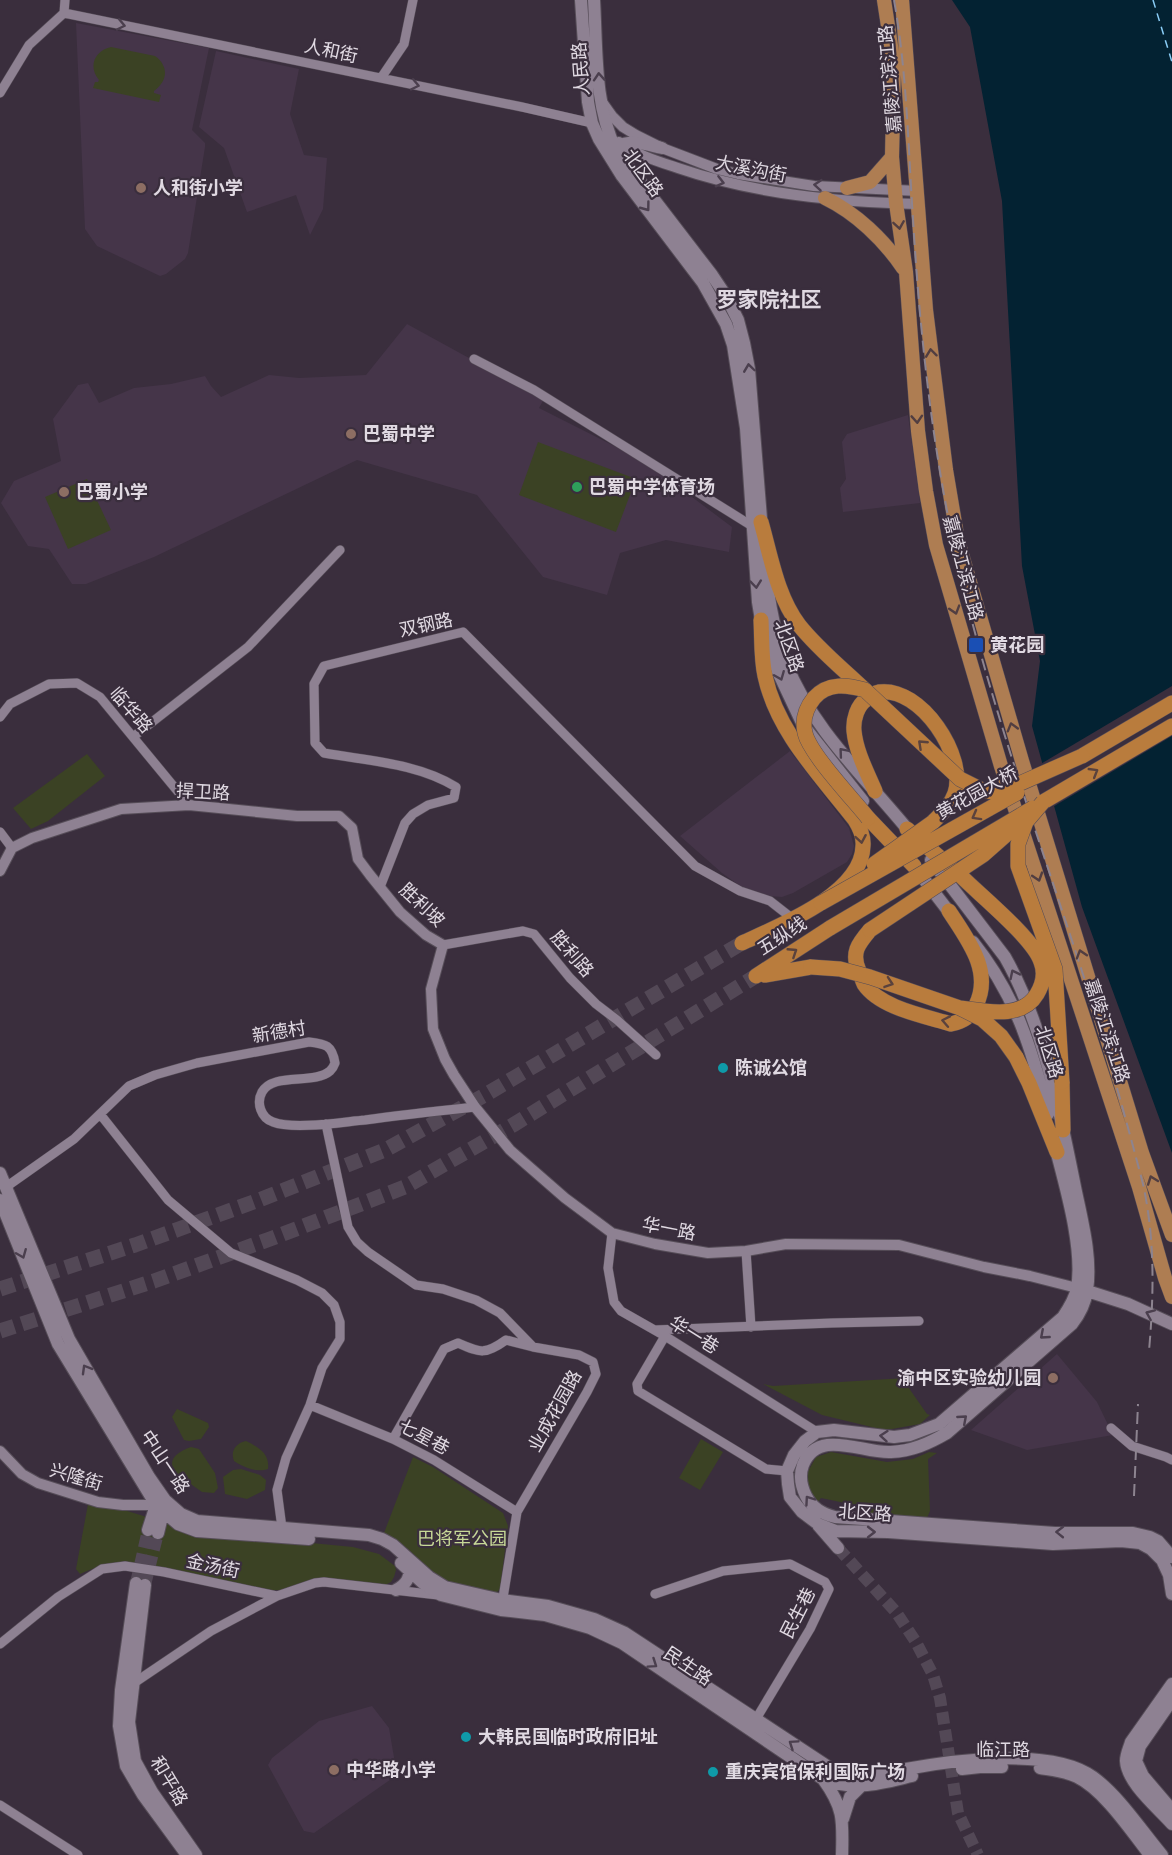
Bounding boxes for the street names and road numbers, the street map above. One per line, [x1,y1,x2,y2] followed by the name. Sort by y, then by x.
[873,24,905,134] street label: 嘉陵江滨江路
[303,34,360,66] street label: 人和街
[567,41,593,97] street label: 人民路
[619,144,669,201] street label: 北区路
[714,150,789,186] street label: 大溪沟街
[939,513,989,623] street label: 嘉陵江滨江路
[397,608,454,640] street label: 双钢路
[771,617,809,675] street label: 北区路
[106,682,158,737] street label: 临华路
[932,761,1021,824] street label: 黄花园大桥
[176,779,231,803] street label: 捍卫路
[395,878,450,931] street label: 胜利坡
[753,911,810,959] street label: 五纵线
[547,926,599,981] street label: 胜利路
[1081,976,1135,1085] street label: 嘉陵江滨江路
[250,1016,307,1046] street label: 新德村
[1032,1023,1068,1081] street label: 北区路
[641,1212,698,1244] street label: 华一路
[666,1311,723,1358] street label: 华一巷
[523,1366,586,1455] street label: 业成花园路
[395,1414,453,1459] street label: 七星巷
[137,1425,195,1497] street label: 中山一路
[47,1458,105,1494] street label: 兴隆街
[837,1499,893,1525] street label: 北区路
[185,1549,242,1581] street label: 金汤街
[775,1583,819,1642] street label: 民生巷
[660,1641,717,1689] street label: 民生路
[976,1738,1030,1760] street label: 临江路
[147,1752,193,1809] street label: 和平路

